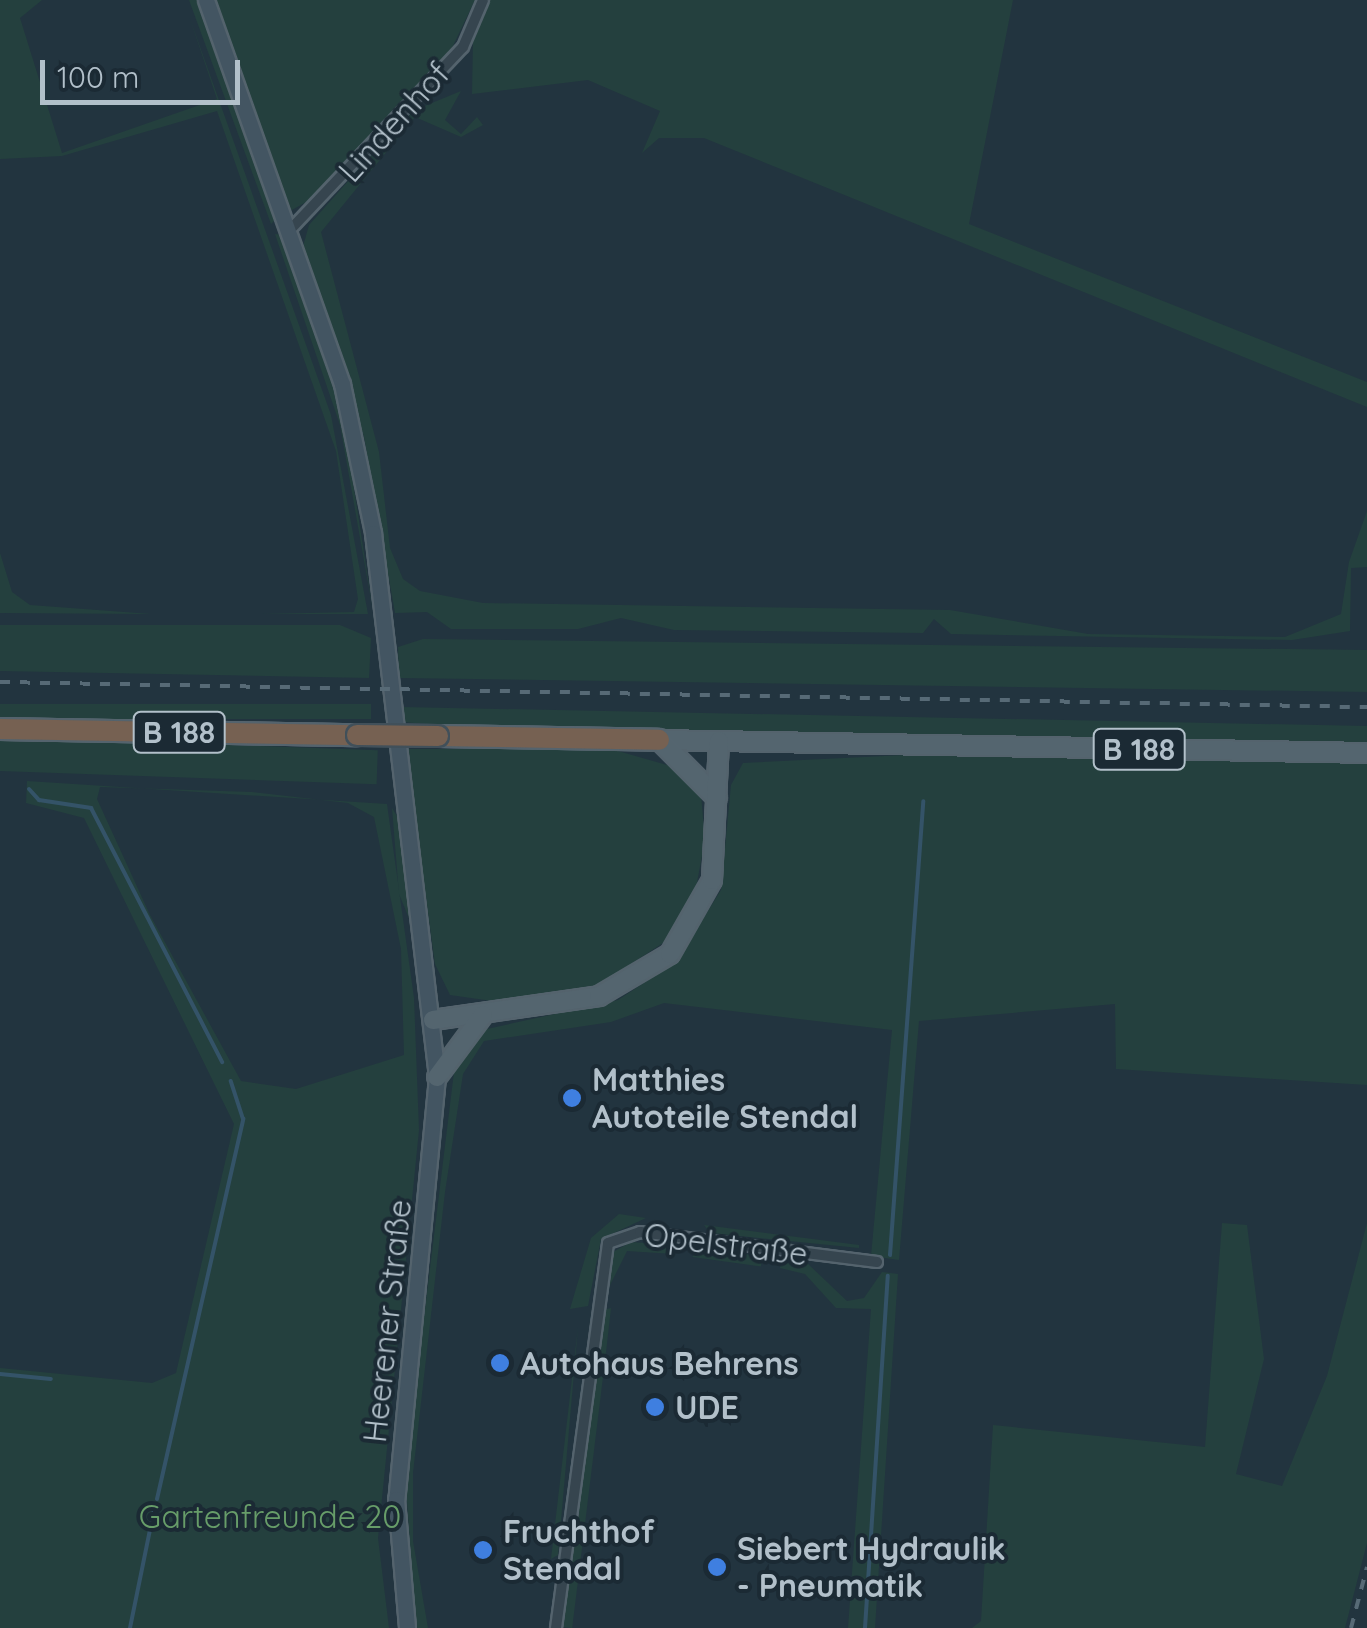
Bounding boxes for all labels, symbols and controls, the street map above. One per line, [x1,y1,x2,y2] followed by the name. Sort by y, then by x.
[45,40,245,102] scale bar
[330,54,458,190] street label: Lindenhof
[57,58,139,96] text: 100 m
[132,707,226,757] road number: B 188
[1092,724,1186,774] road number: B 188
[592,1061,858,1136] place label: Matthies Autoteile Stendal
[561,1087,583,1109] marker: Matthies Autoteile Stendal
[355,1198,419,1444] street label: Heerener Straße
[642,1215,810,1273] street label: Opelstraße
[520,1344,799,1382] place label: Autohaus Behrens
[489,1352,511,1374] marker: Autohaus Behrens
[675,1388,739,1426] place label: UDE
[644,1396,666,1418] marker: UDE
[139,1497,401,1535] park label: Gartenfreunde 20
[503,1513,655,1588] place label: Fruchthof Stendal
[737,1530,1006,1605] place label: Siebert Hydraulik - Pneumatik
[472,1539,494,1561] marker: Fruchthof Stendal
[706,1556,728,1578] marker: Siebert Hydraulik - Pneumatik

